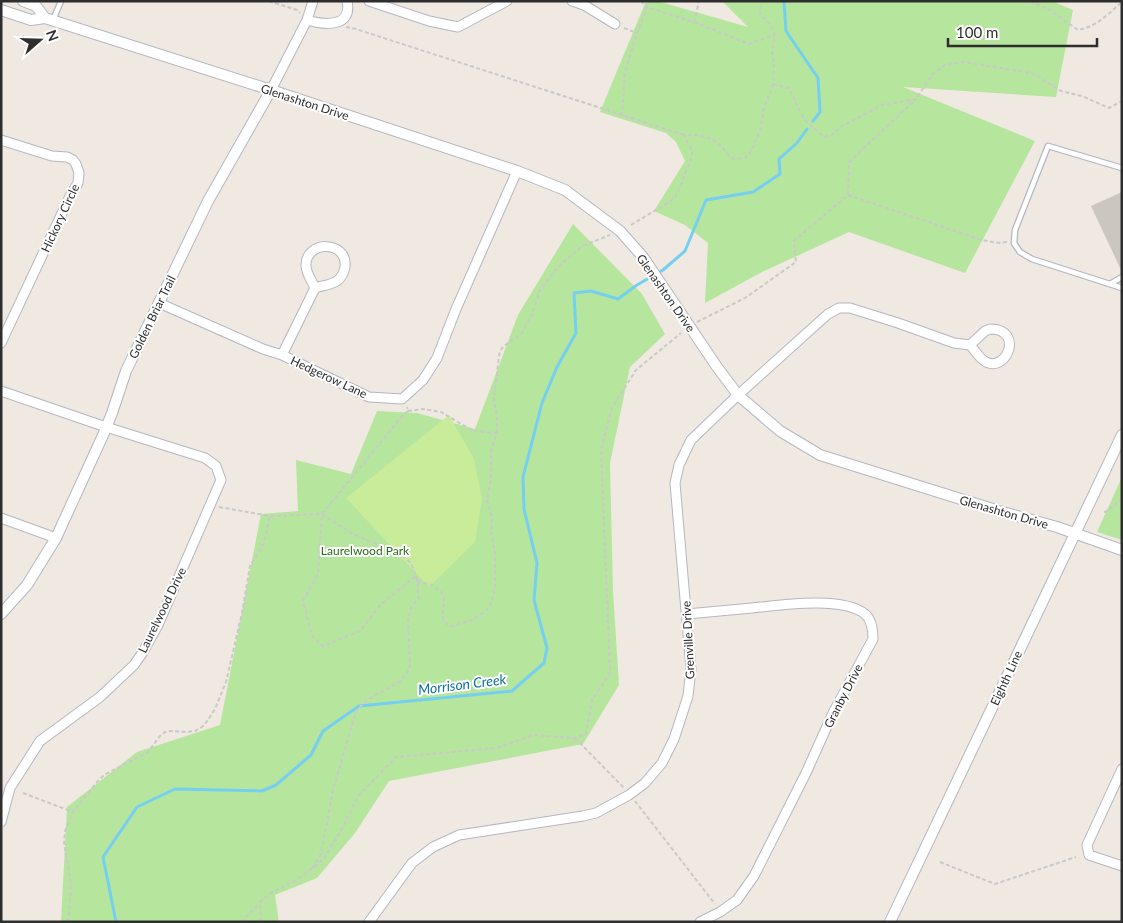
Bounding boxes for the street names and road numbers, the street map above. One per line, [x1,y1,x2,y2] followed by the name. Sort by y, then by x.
[259,81,351,123] street label: Glenashton Drive
[38,182,82,254] street label: Hickory Circle
[634,251,698,335] street label: Glenashton Drive
[125,273,179,361] street label: Golden Briar Trail
[288,353,370,401] street label: Hedgerow Lane
[958,492,1050,532] street label: Glenashton Drive
[135,565,189,655] street label: Laurelwood Drive
[678,600,698,680] street label: Grenville Drive
[987,648,1025,708] street label: Eighth Line
[820,662,866,730] street label: Granby Drive

